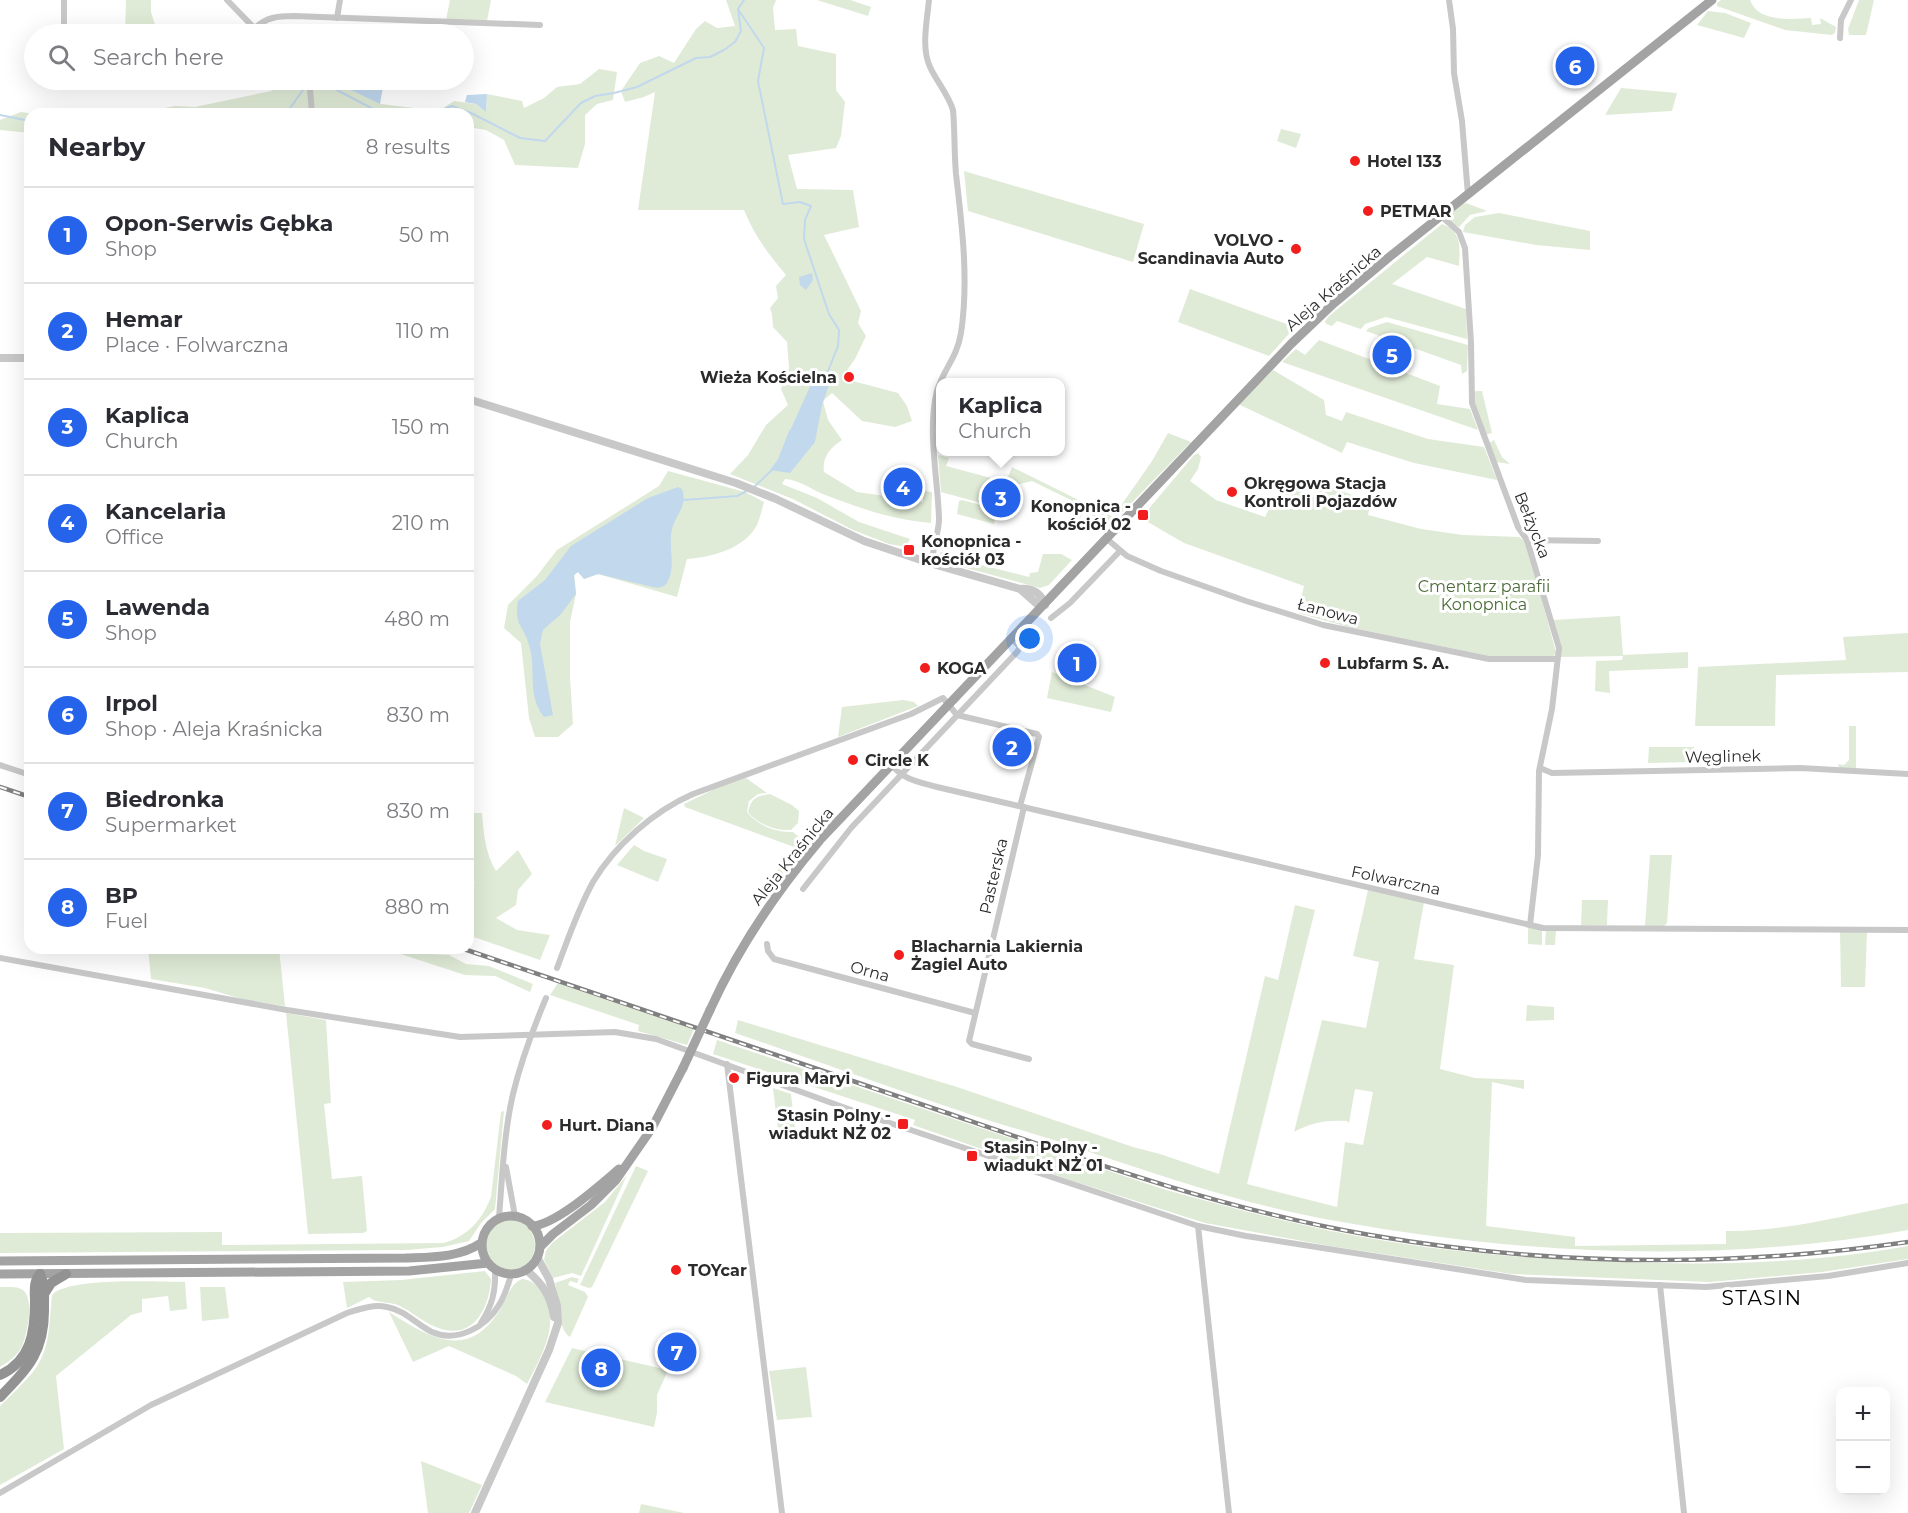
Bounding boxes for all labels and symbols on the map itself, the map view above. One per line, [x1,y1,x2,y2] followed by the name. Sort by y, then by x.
[1556,44,1594,88] pin: 6
[1367,152,1442,171] place label: Hotel 133
[1348,154,1362,168] marker: Hotel 133
[1380,202,1452,221] place label: PETMAR
[1361,204,1375,218] marker: PETMAR
[1138,231,1284,268] place label: VOLVO - Scandinavia Auto
[1282,242,1385,335] street label: Aleja Kraśnicka
[1289,242,1303,256] marker: VOLVO - Scandinavia Auto
[1372,332,1412,378] pin: 5
[700,368,837,387] place label: Wieża Kościelna
[842,370,856,384] marker: Wieża Kościelna
[884,464,922,510] pin: 4
[1244,474,1397,511] place label: Okręgowa Stacja Kontroli Pojazdów
[982,476,1020,520] pin: 3
[1225,485,1239,499] marker: Okręgowa Stacja Kontroli Pojazdów
[1511,489,1555,561] street label: Bełżycka
[1030,497,1131,534] place label: Konopnica - kościół 02
[1136,508,1150,522] marker: Konopnica - kościół 02
[921,532,1022,569] place label: Konopnica - kościół 03
[902,543,916,557] marker: Konopnica - kościół 03
[1418,577,1550,614] park label: Cmentarz parafii Konopnica
[1295,594,1361,629] street label: Łanowa
[1015,624,1044,653] your location
[1058,640,1096,686] pin: 1
[1337,654,1449,673] place label: Lubfarm S. A.
[1318,656,1332,670] marker: Lubfarm S. A.
[937,659,987,678] place label: KOGA
[918,661,932,675] marker: KOGA
[992,724,1032,770] pin: 2
[1685,746,1762,767] street label: Węglinek
[865,751,930,770] place label: Circle K
[846,753,860,767] marker: Circle K
[747,804,838,909] street label: Aleja Kraśnicka
[976,836,1011,916] street label: Pasterska
[1349,862,1442,899] street label: Folwarczna
[911,937,1083,974] place label: Blacharnia Lakiernia Żagiel Auto
[892,948,906,962] marker: Blacharnia Lakiernia Żagiel Auto
[848,957,892,986] street label: Orna
[746,1069,850,1088] place label: Figura Maryi
[727,1071,741,1085] marker: Figura Maryi
[769,1106,891,1143] place label: Stasin Polny - wiadukt NŻ 02
[559,1116,655,1135] place label: Hurt. Diana
[896,1117,910,1131] marker: Stasin Polny - wiadukt NŻ 02
[540,1118,554,1132] marker: Hurt. Diana
[984,1138,1103,1175] place label: Stasin Polny - wiadukt NŻ 01
[965,1149,979,1163] marker: Stasin Polny - wiadukt NŻ 01
[688,1261,747,1280] place label: TOYcar
[669,1263,683,1277] marker: TOYcar
[1722,1286,1802,1310] district label: STASIN
[658,1330,696,1374] pin: 7
[582,1346,620,1390] pin: 8

